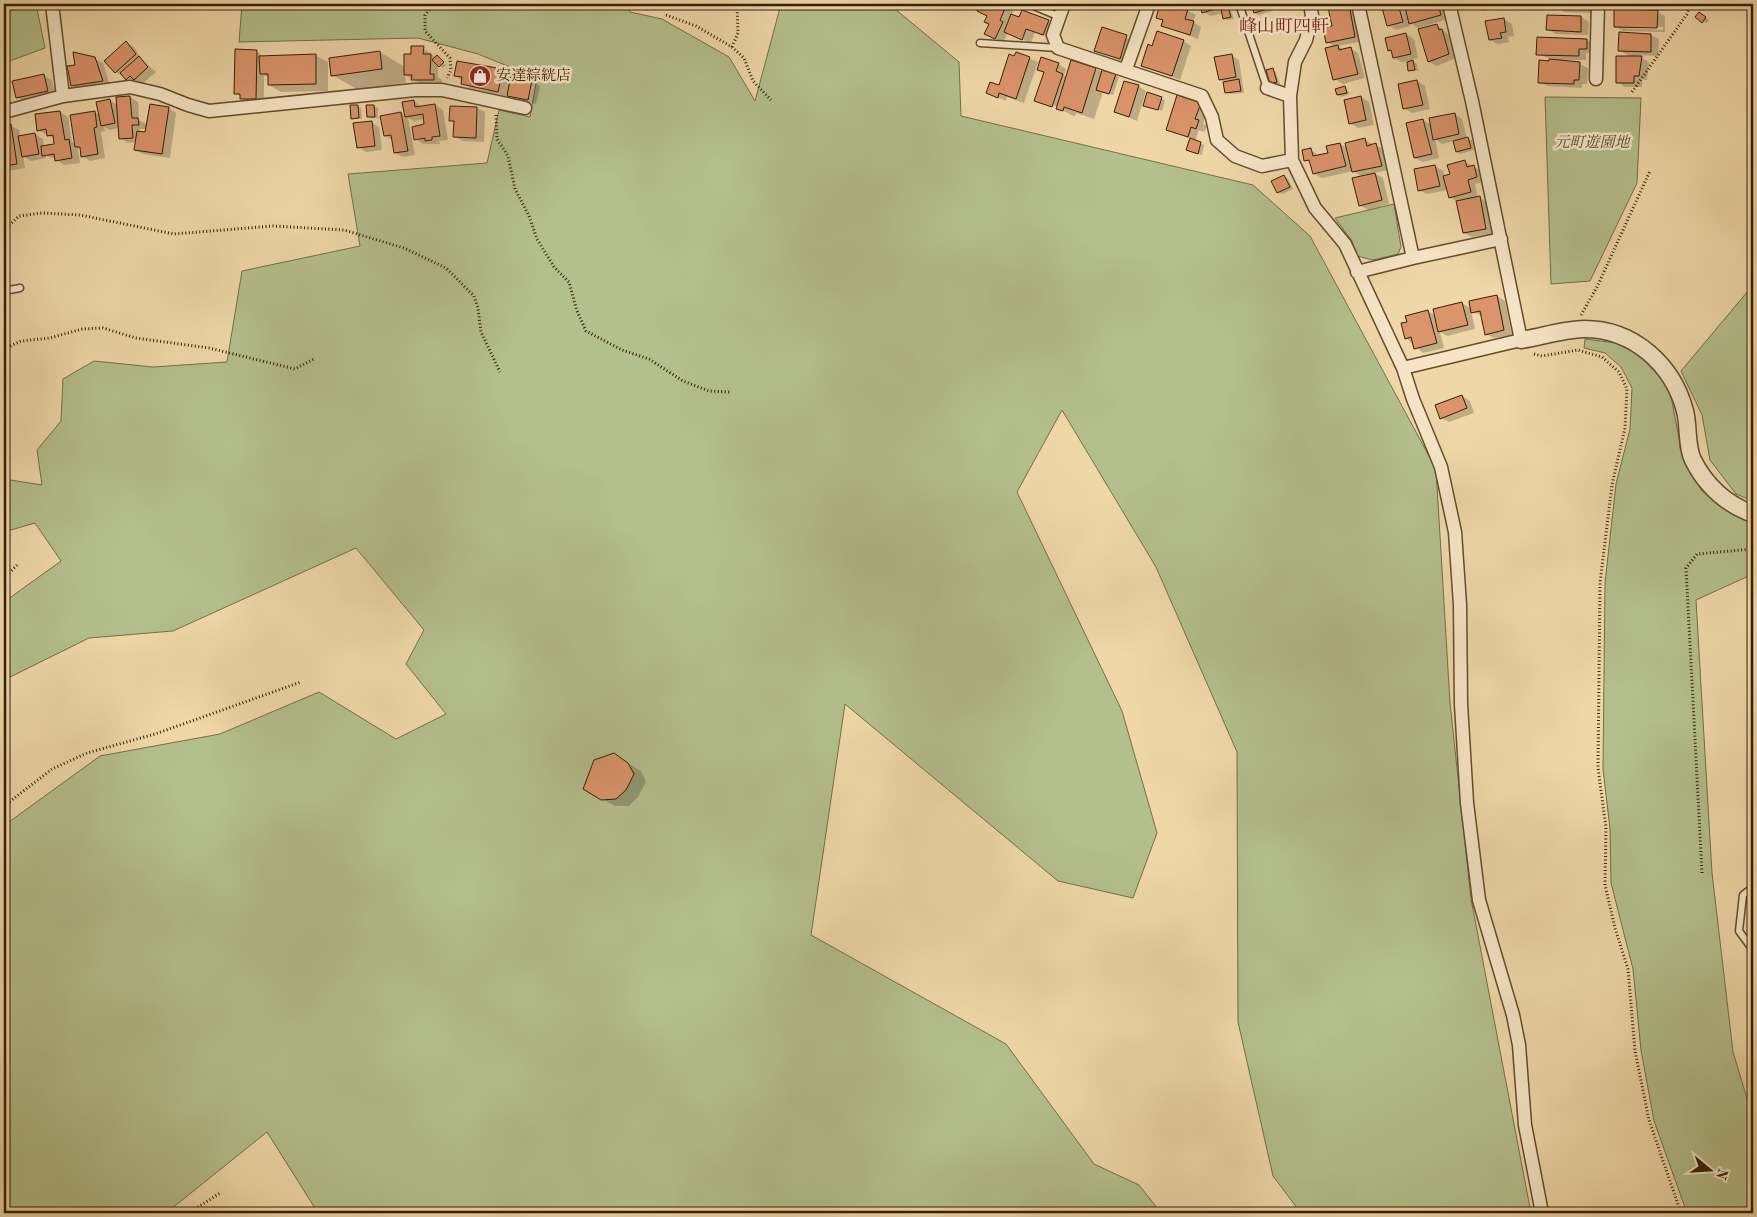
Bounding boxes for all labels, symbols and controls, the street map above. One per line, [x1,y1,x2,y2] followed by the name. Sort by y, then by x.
[1239,16,1329,36] district label: 峰山町四軒
[468,64,492,88] shop icon: 安達綜絖店
[496,67,571,84] place label: 安達綜絖店
[1554,134,1631,151] park label: 元町遊園地
[1684,1144,1734,1194] north arrow
[1713,1166,1730,1181] text: N

